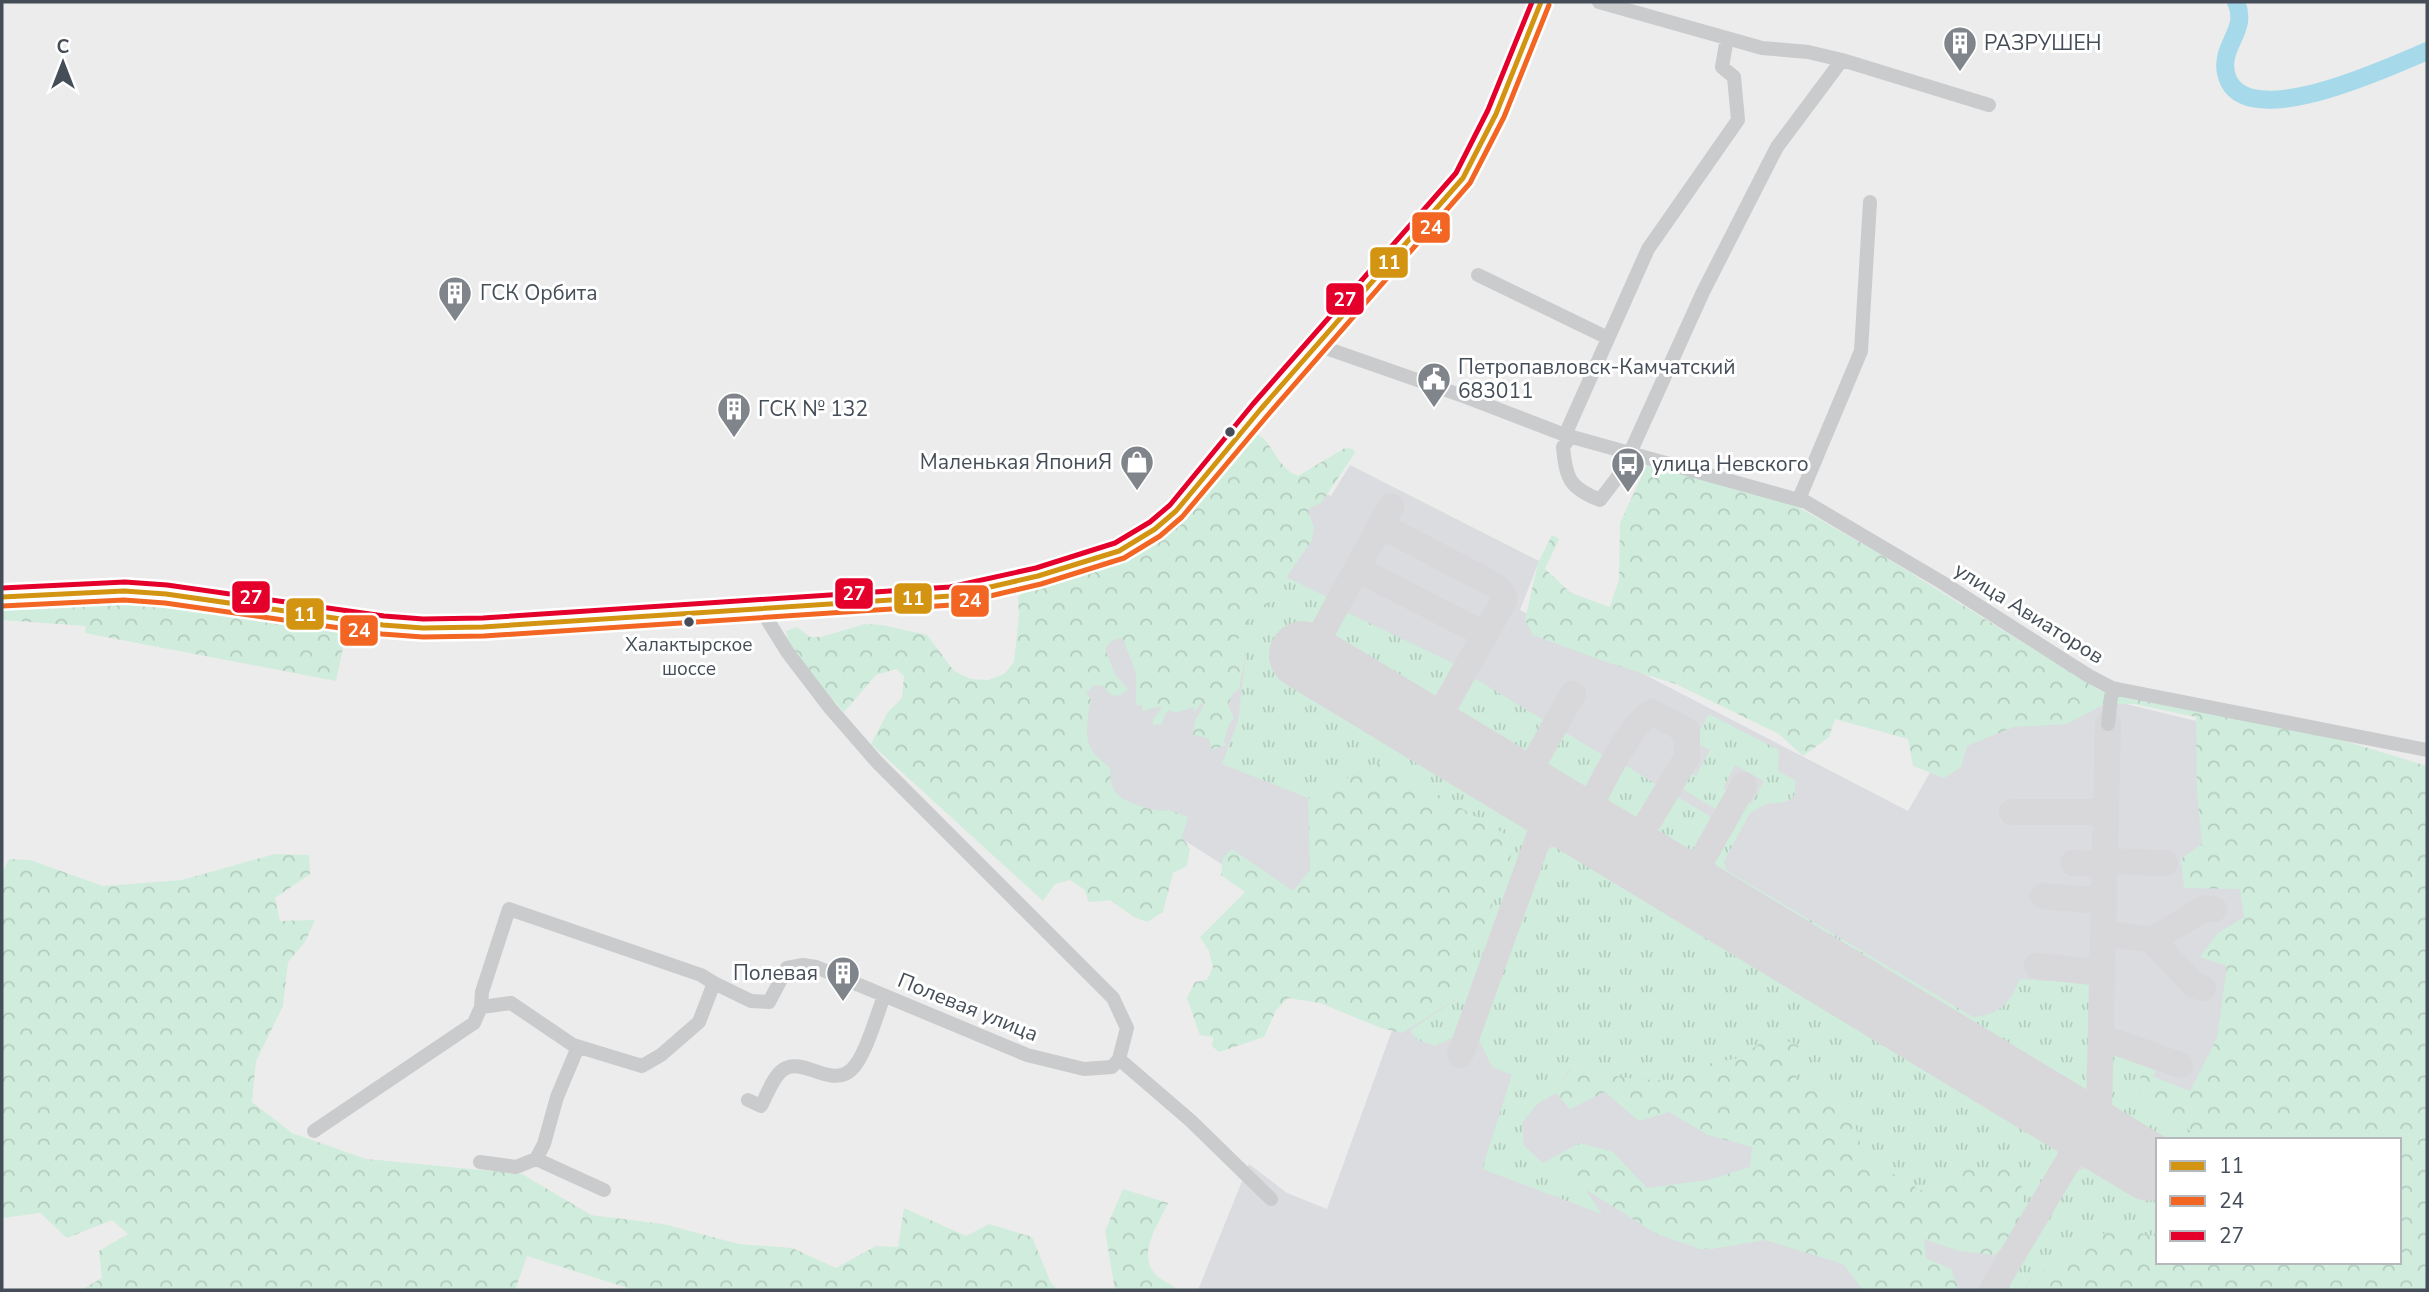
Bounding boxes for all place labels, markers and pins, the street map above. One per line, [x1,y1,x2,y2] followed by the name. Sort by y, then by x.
[1941,24,1979,73] building icon: РАЗРУШЕН
[1984,29,2102,57] place label: РАЗРУШЕН
[436,274,474,323] building icon: ГСК Орбита
[480,279,598,307] place label: ГСК Орбита
[1458,353,1736,405] place label: Петропавловск-Камчатский 683011
[1415,360,1453,409] public building icon: Петропавловск-Камчатский 683011
[715,390,753,439] building icon: ГСК № 132
[758,395,868,423] place label: ГСК № 132
[1223,425,1237,439] unlabelled marker
[1118,443,1156,492] shop icon: Маленькая ЯпониЯ
[1609,445,1647,494] bus stop icon: улица Невского
[920,448,1112,476] place label: Маленькая ЯпониЯ
[1652,450,1809,478] place label: улица Невского
[682,615,696,629] marker: Халактырское шоссе
[625,632,753,682] place label: Халактырское шоссе
[824,954,862,1003] building icon: Полевая
[733,959,818,987] place label: Полевая

